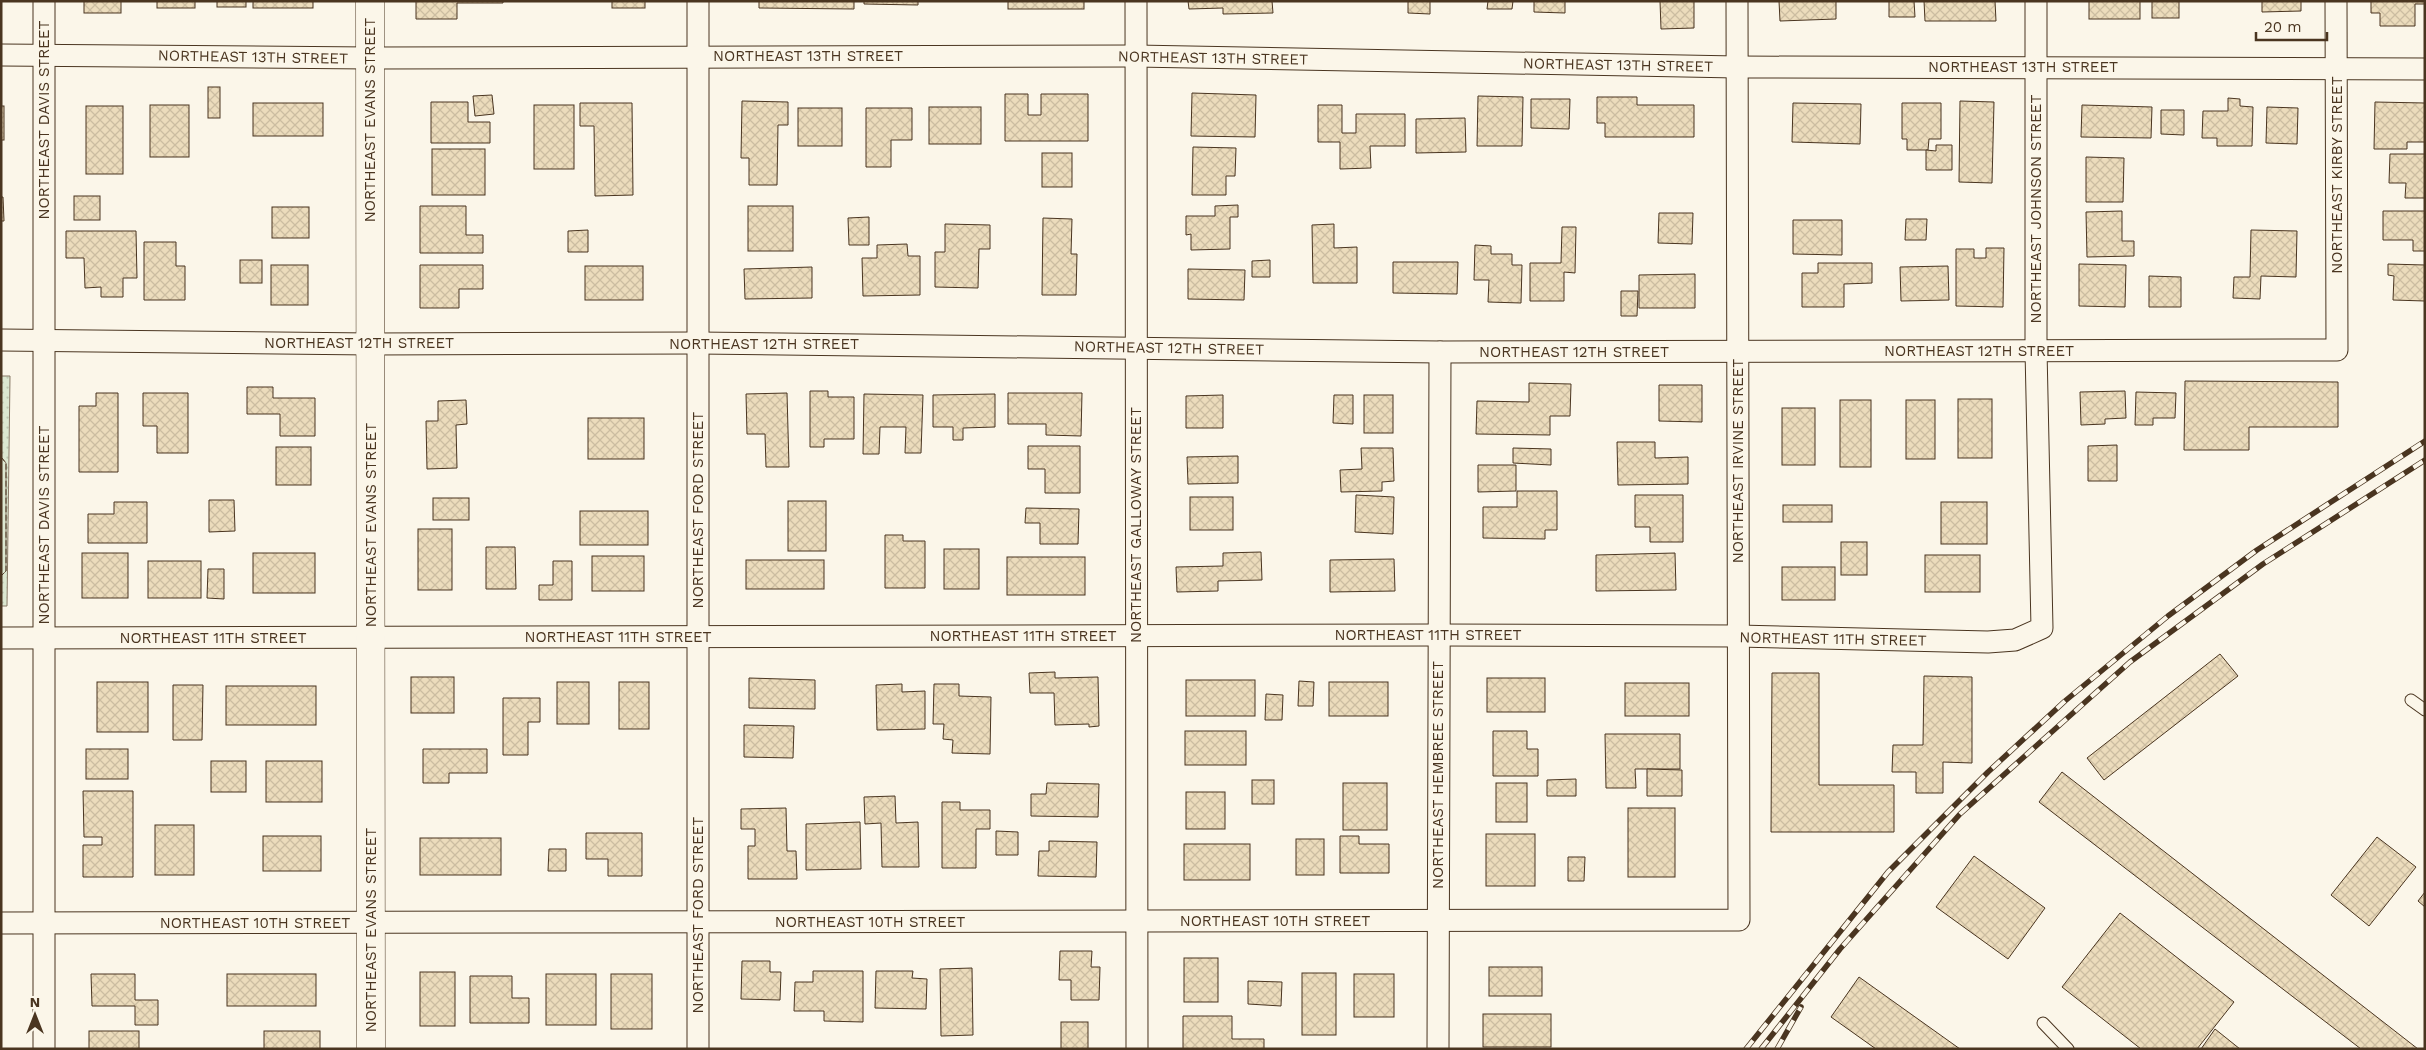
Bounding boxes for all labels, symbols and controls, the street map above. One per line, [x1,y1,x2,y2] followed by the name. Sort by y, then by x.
[2256,10,2327,42] scale bar
[361,18,379,222] street label: NORTHEAST EVANS STREET
[2264,18,2302,36] text: 20 m
[35,20,53,220] street label: NORTHEAST DAVIS STREET
[158,46,348,68] street label: NORTHEAST 13TH STREET
[713,47,903,65] street label: NORTHEAST 13TH STREET
[1118,47,1308,69] street label: NORTHEAST 13TH STREET
[1523,54,1713,76] street label: NORTHEAST 13TH STREET
[1928,58,2118,76] street label: NORTHEAST 13TH STREET
[2328,76,2346,274] street label: NORTHEAST KIRBY STREET
[2027,95,2045,324] street label: NORTHEAST JOHNSON STREET
[264,334,454,352] street label: NORTHEAST 12TH STREET
[669,335,859,353] street label: NORTHEAST 12TH STREET
[1074,337,1264,359] street label: NORTHEAST 12TH STREET
[1884,342,2074,360] street label: NORTHEAST 12TH STREET
[1479,343,1669,361] street label: NORTHEAST 12TH STREET
[1729,359,1747,563] street label: NORTHEAST IRVINE STREET
[1127,407,1145,643] street label: NORTHEAST GALLOWAY STREET
[689,412,707,608] street label: NORTHEAST FORD STREET
[362,423,380,627] street label: NORTHEAST EVANS STREET
[35,425,53,625] street label: NORTHEAST DAVIS STREET
[1334,626,1522,644] street label: NORTHEAST 11TH STREET
[929,627,1117,645] street label: NORTHEAST 11TH STREET
[524,628,712,646] street label: NORTHEAST 11TH STREET
[1739,628,1927,650] street label: NORTHEAST 11TH STREET
[119,629,307,647] street label: NORTHEAST 11TH STREET
[1429,661,1447,889] street label: NORTHEAST HEMBREE STREET
[689,817,707,1013] street label: NORTHEAST FORD STREET
[362,828,380,1032] street label: NORTHEAST EVANS STREET
[1180,912,1370,930] street label: NORTHEAST 10TH STREET
[775,913,965,931] street label: NORTHEAST 10TH STREET
[160,914,350,932] street label: NORTHEAST 10TH STREET
[10,990,60,1040] north arrow
[30,994,40,1010] text: N

